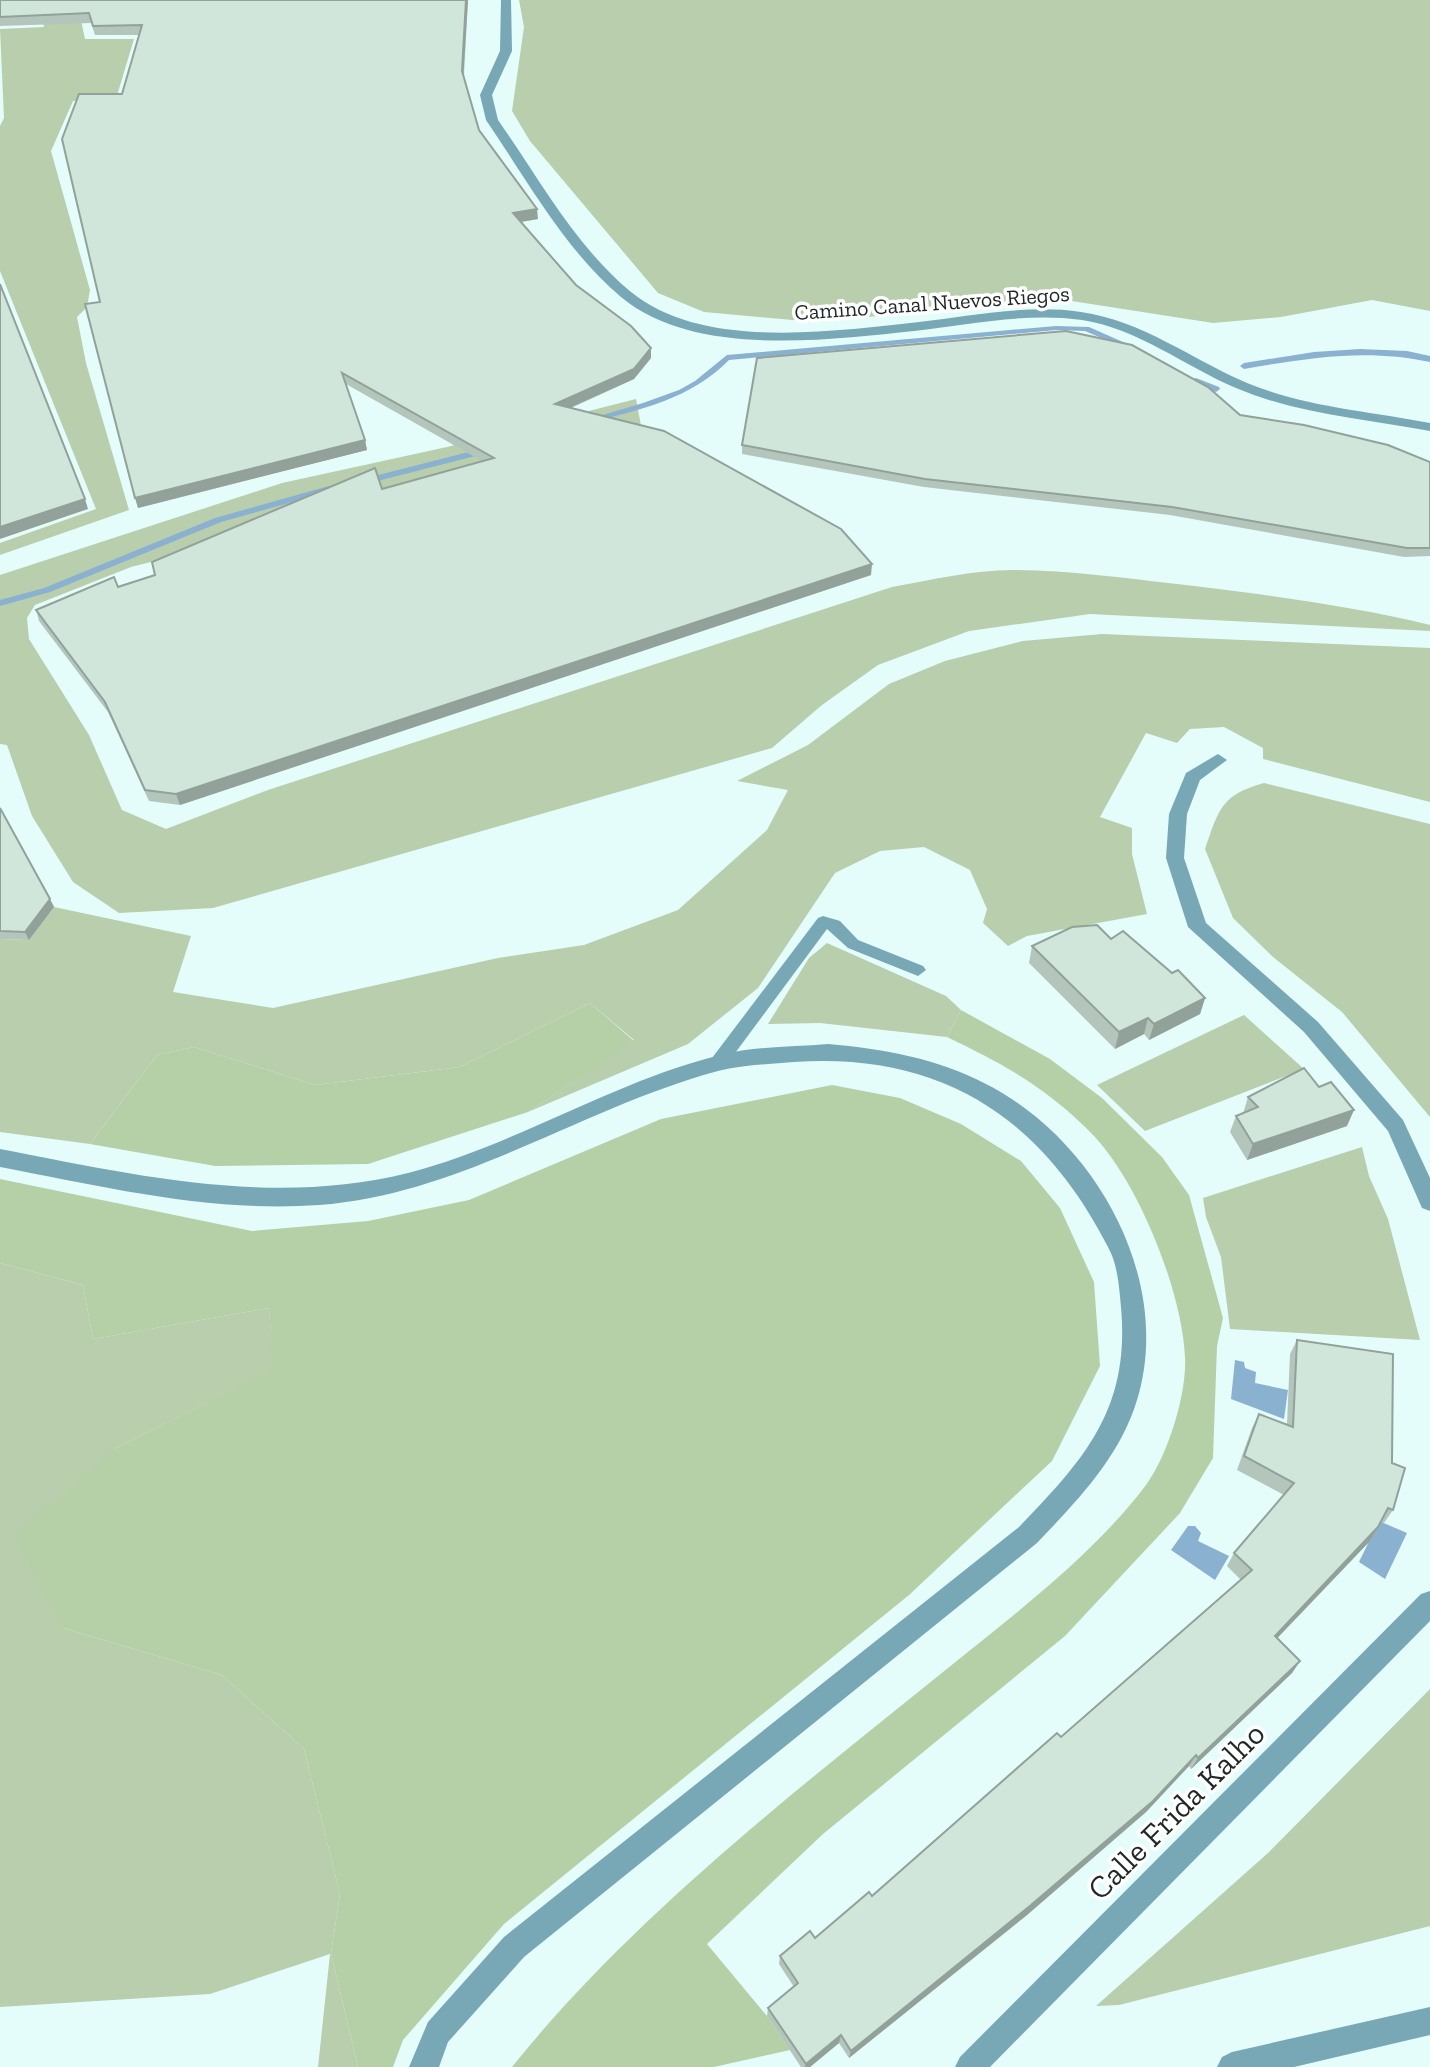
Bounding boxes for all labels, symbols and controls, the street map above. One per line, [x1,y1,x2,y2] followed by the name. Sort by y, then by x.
[794,280,1070,326] street label: Camino Canal Nuevos Riegos
[1080,1715,1272,1907] street label: Calle Frida Kalho

